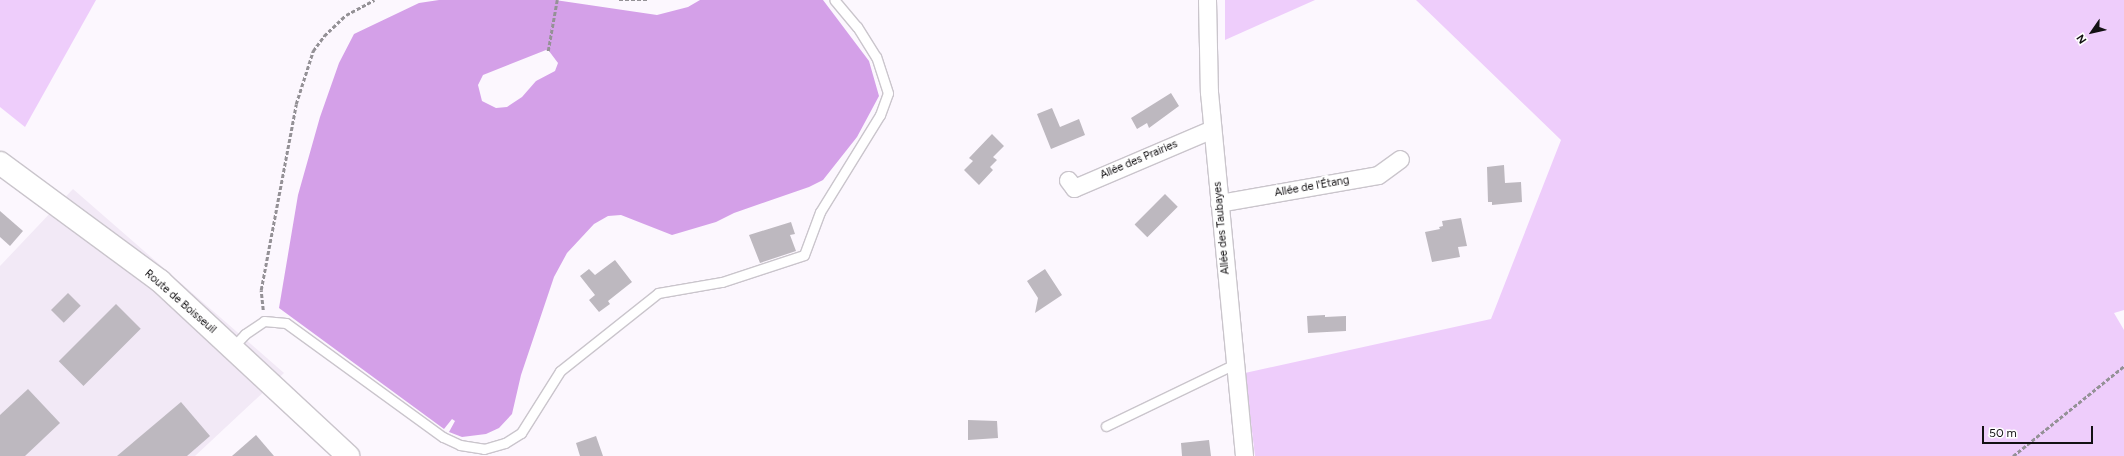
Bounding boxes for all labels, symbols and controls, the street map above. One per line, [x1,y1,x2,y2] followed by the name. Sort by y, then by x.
[2072,12,2112,52] north arrow
[2074,32,2089,46] text: N
[1098,138,1180,182] street label: Allée des Prairies
[1274,174,1350,200] street label: Allée de l'Étang
[1211,181,1233,275] street label: Allée des Taubayes
[142,267,218,337] street label: Route de Boisseuil
[1984,418,2095,444] scale bar
[1989,426,2017,440] text: 50 m

